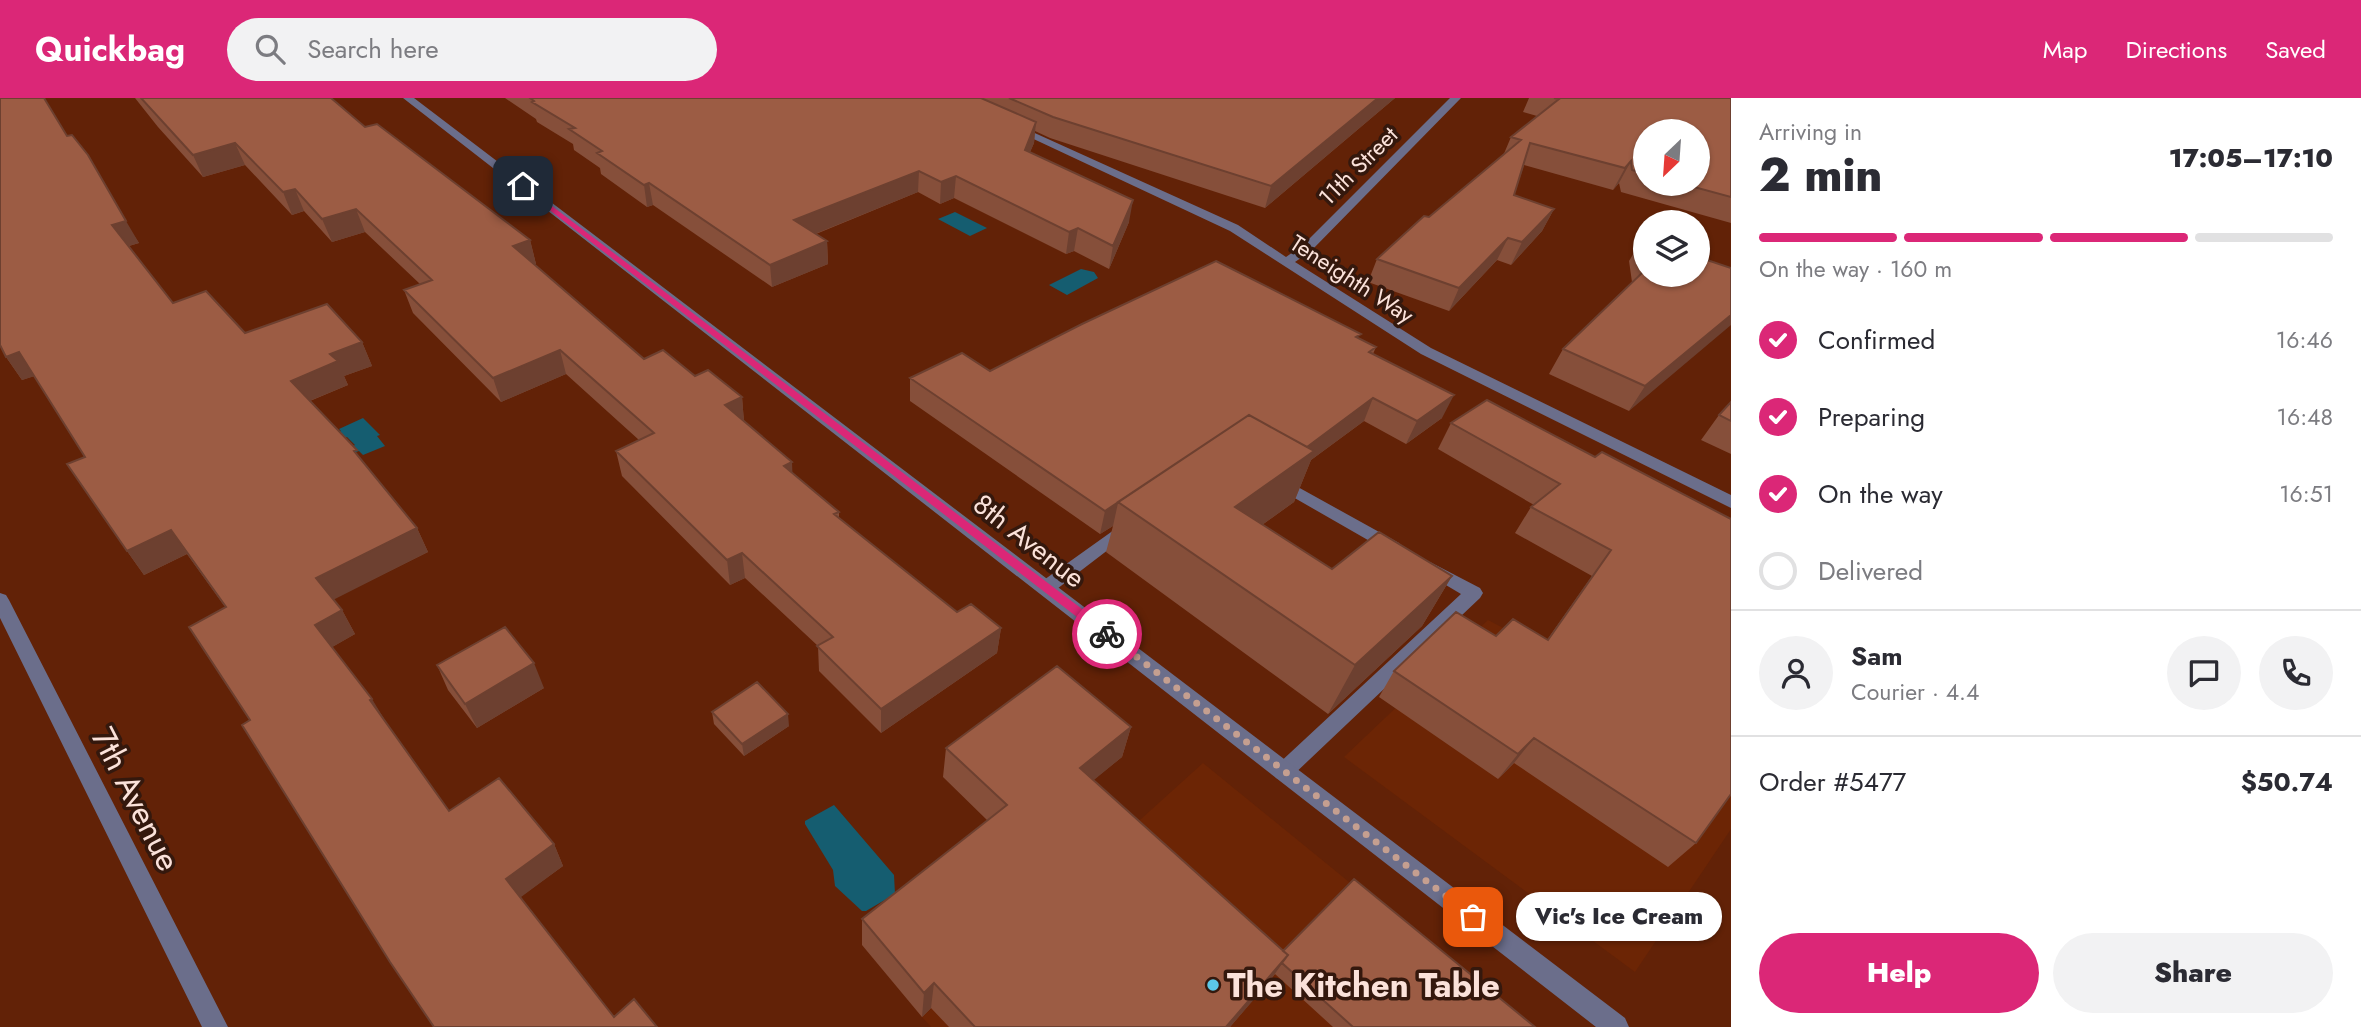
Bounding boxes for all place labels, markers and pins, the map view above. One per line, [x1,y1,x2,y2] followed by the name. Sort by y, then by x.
[493,156,553,216] pin
[1443,887,1503,947] pin
[1515,892,1722,942] callout: Vic's Ice Cream
[1227,962,1500,1009] place label: The Kitchen Table
[1205,977,1221,993] marker: The Kitchen Table

